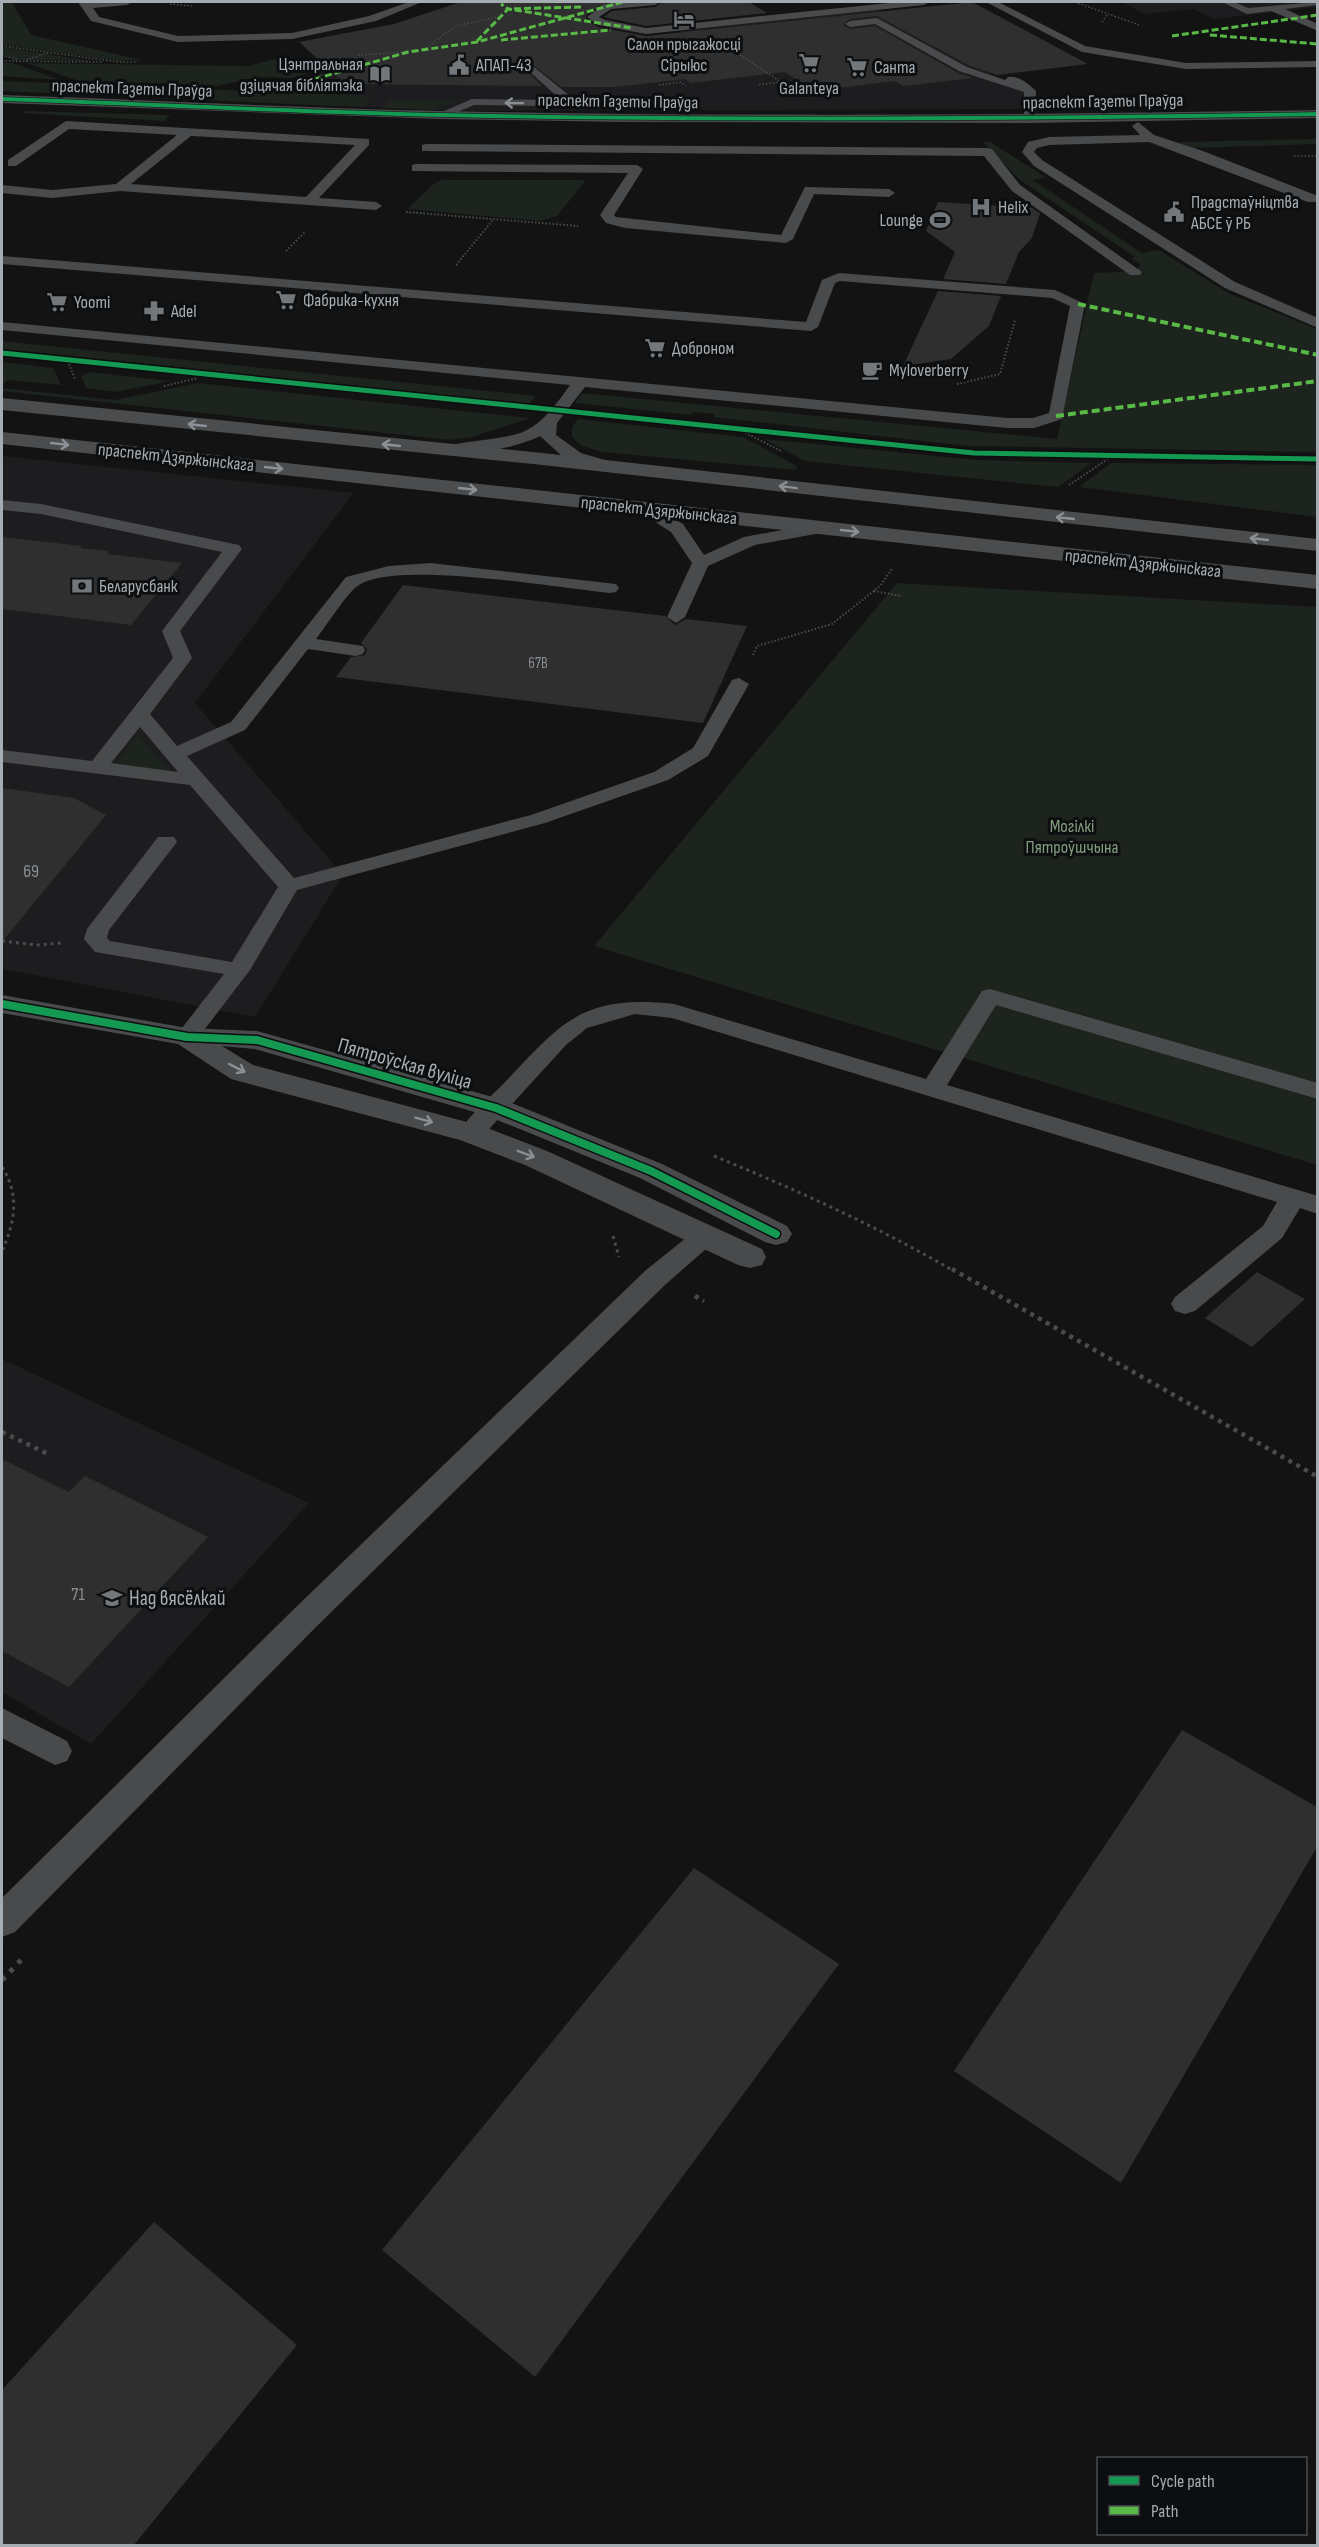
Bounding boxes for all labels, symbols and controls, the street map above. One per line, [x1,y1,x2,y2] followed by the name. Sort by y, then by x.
[672,7,696,31] hotel icon: Салон прыгажосці Сірыюс
[627,34,741,76] place label: Салон прыгажосці Сірыюс
[797,51,821,75] supermarket icon: Galanteya
[447,53,471,77] public building icon: АПАП-43
[240,54,363,96] place label: Цэнтральная дзіцячая бібліятэка
[475,55,531,76] place label: АПАП-43
[845,55,869,79] supermarket icon: Санта
[874,57,915,78] place label: Санта
[368,62,392,86] library icon: Цэнтральная дзіцячая бібліятэка
[51,75,213,102] street label: праспект Газеты Праўда
[779,78,839,99] place label: Galanteya
[537,90,699,113] street label: праспект Газеты Праўда
[1023,90,1184,113] street label: праспект Газеты Праўда
[504,97,524,108] one-way arrow
[1190,192,1299,234] place label: Прадстаўніцтва АБСЕ ў РБ
[969,195,993,219] hospital icon: Helix
[998,197,1028,218] place label: Helix
[1162,200,1186,224] public building icon: Прадстаўніцтва АБСЕ ў РБ
[928,208,952,232] sports icon: Lounge
[879,210,923,231] place label: Lounge
[274,288,298,312] supermarket icon: Фабрика-кухня
[45,290,69,314] supermarket icon: Yoomi
[303,290,399,311] place label: Фабрика-кухня
[74,292,110,313] place label: Yoomi
[142,299,166,323] pharmacy icon: Adel
[170,301,197,322] place label: Adel
[643,336,667,360] supermarket icon: Доброном
[672,338,734,359] place label: Доброном
[860,358,884,382] cafe icon: Myloverberry
[889,360,969,381] place label: Myloverberry
[187,419,207,430] one-way arrow
[49,439,69,450] one-way arrow
[97,439,255,476] street label: праспект Дзяржынскага
[381,439,401,450] one-way arrow
[264,463,284,474] one-way arrow
[779,482,799,493] one-way arrow
[458,484,478,495] one-way arrow
[580,492,738,529] street label: праспект Дзяржынскага
[1056,512,1076,523] one-way arrow
[839,526,859,537] one-way arrow
[1250,533,1270,544] one-way arrow
[1064,545,1222,582] street label: праспект Дзяржынскага
[70,574,94,598] bank icon: Беларусбанк
[99,576,178,597] place label: Беларусбанк
[528,654,548,673] house number: 67В
[1026,816,1118,858] park label: Могілкі Пятроўшчына
[23,861,39,882] house number: 69
[335,1032,475,1095] street label: Пятроўская вуліца
[228,1062,245,1074] one-way arrow
[415,1115,434,1127] one-way arrow
[516,1149,534,1160] one-way arrow
[71,1584,85,1605] house number: 71
[100,1586,124,1610] school or university icon: Над вясёлкай
[129,1586,226,1611] place label: Над вясёлкай
[1097,2457,1307,2535] legend
[1151,2471,1215,2492] text: Cycle path
[1151,2501,1179,2522] text: Path

